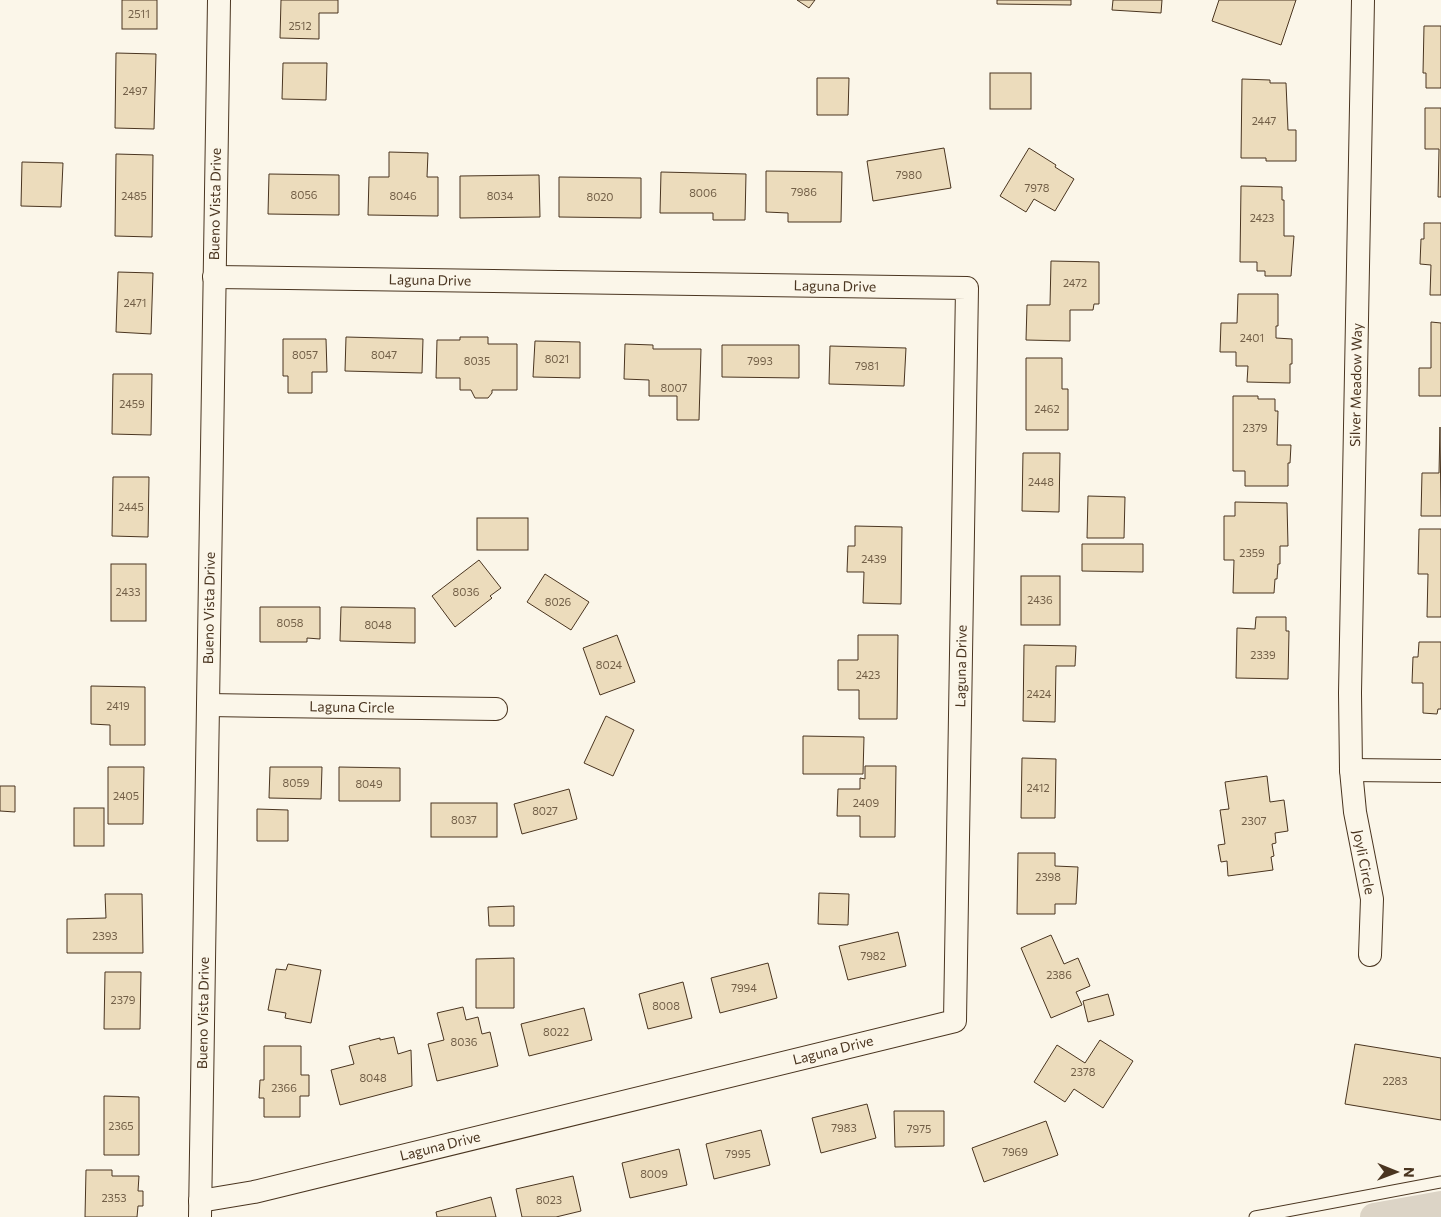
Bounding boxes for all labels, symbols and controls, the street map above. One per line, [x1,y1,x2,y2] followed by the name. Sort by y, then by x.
[128,7,150,20] house number: 2511
[288,19,312,32] house number: 2512
[123,84,148,97] house number: 2497
[1252,114,1277,127] house number: 2447
[205,148,224,260] street label: Bueno Vista Drive
[896,168,922,181] house number: 7980
[1025,181,1050,194] house number: 7978
[791,185,817,198] house number: 7986
[689,186,717,199] house number: 8006
[291,188,318,201] house number: 8056
[121,189,147,202] house number: 2485
[389,189,417,202] house number: 8046
[487,189,514,202] house number: 8034
[586,190,614,203] house number: 8020
[1250,211,1274,224] house number: 2423
[389,270,471,289] street label: Laguna Drive
[794,276,876,295] street label: Laguna Drive
[1063,276,1087,289] house number: 2472
[124,296,146,309] house number: 2471
[1346,323,1365,447] street label: Silver Meadow Way
[1240,331,1264,344] house number: 2401
[292,348,318,361] house number: 8057
[371,348,397,361] house number: 8047
[545,352,569,365] house number: 8021
[464,354,490,367] house number: 8035
[747,354,773,367] house number: 7993
[855,359,879,372] house number: 7981
[661,381,688,394] house number: 8007
[119,397,145,410] house number: 2459
[1034,402,1060,415] house number: 2462
[1243,421,1268,434] house number: 2379
[1028,475,1054,488] house number: 2448
[118,500,144,513] house number: 2445
[1239,546,1265,559] house number: 2359
[199,552,218,664] street label: Bueno Vista Drive
[861,552,887,565] house number: 2439
[115,585,141,598] house number: 2433
[453,585,480,598] house number: 8036
[1027,593,1053,606] house number: 2436
[545,595,572,608] house number: 8026
[277,616,304,629] house number: 8058
[364,618,392,631] house number: 8048
[951,625,970,707] street label: Laguna Drive
[1250,648,1276,661] house number: 2339
[596,658,623,671] house number: 8024
[856,668,880,681] house number: 2423
[1027,687,1052,700] house number: 2424
[309,697,395,716] street label: Laguna Circle
[106,699,130,712] house number: 2419
[283,776,310,789] house number: 8059
[355,777,383,790] house number: 8049
[1027,781,1049,794] house number: 2412
[113,789,139,802] house number: 2405
[853,796,879,809] house number: 2409
[532,804,558,817] house number: 8027
[451,813,477,826] house number: 8037
[1241,814,1267,827] house number: 2307
[1350,828,1379,896] street label: Joyli Circle
[1035,870,1061,883] house number: 2398
[92,929,118,942] house number: 2393
[860,949,886,962] house number: 7982
[193,957,212,1069] street label: Bueno Vista Drive
[1046,968,1072,981] house number: 2386
[731,981,757,994] house number: 7994
[111,993,136,1006] house number: 2379
[652,999,680,1012] house number: 8008
[543,1025,569,1038] house number: 8022
[791,1031,875,1068] street label: Laguna Drive
[451,1035,478,1048] house number: 8036
[1071,1065,1096,1078] house number: 2378
[359,1071,387,1084] house number: 8048
[1382,1074,1408,1087] house number: 2283
[271,1081,297,1094] house number: 2366
[108,1119,134,1132] house number: 2365
[831,1121,857,1134] house number: 7983
[907,1122,931,1135] house number: 7975
[398,1127,482,1164] street label: Laguna Drive
[1002,1145,1028,1158] house number: 7969
[725,1147,751,1160] house number: 7995
[1371,1147,1421,1197] north arrow
[640,1167,668,1180] house number: 8009
[1401,1167,1418,1178] text: N
[102,1191,126,1204] house number: 2353
[536,1193,562,1206] house number: 8023

